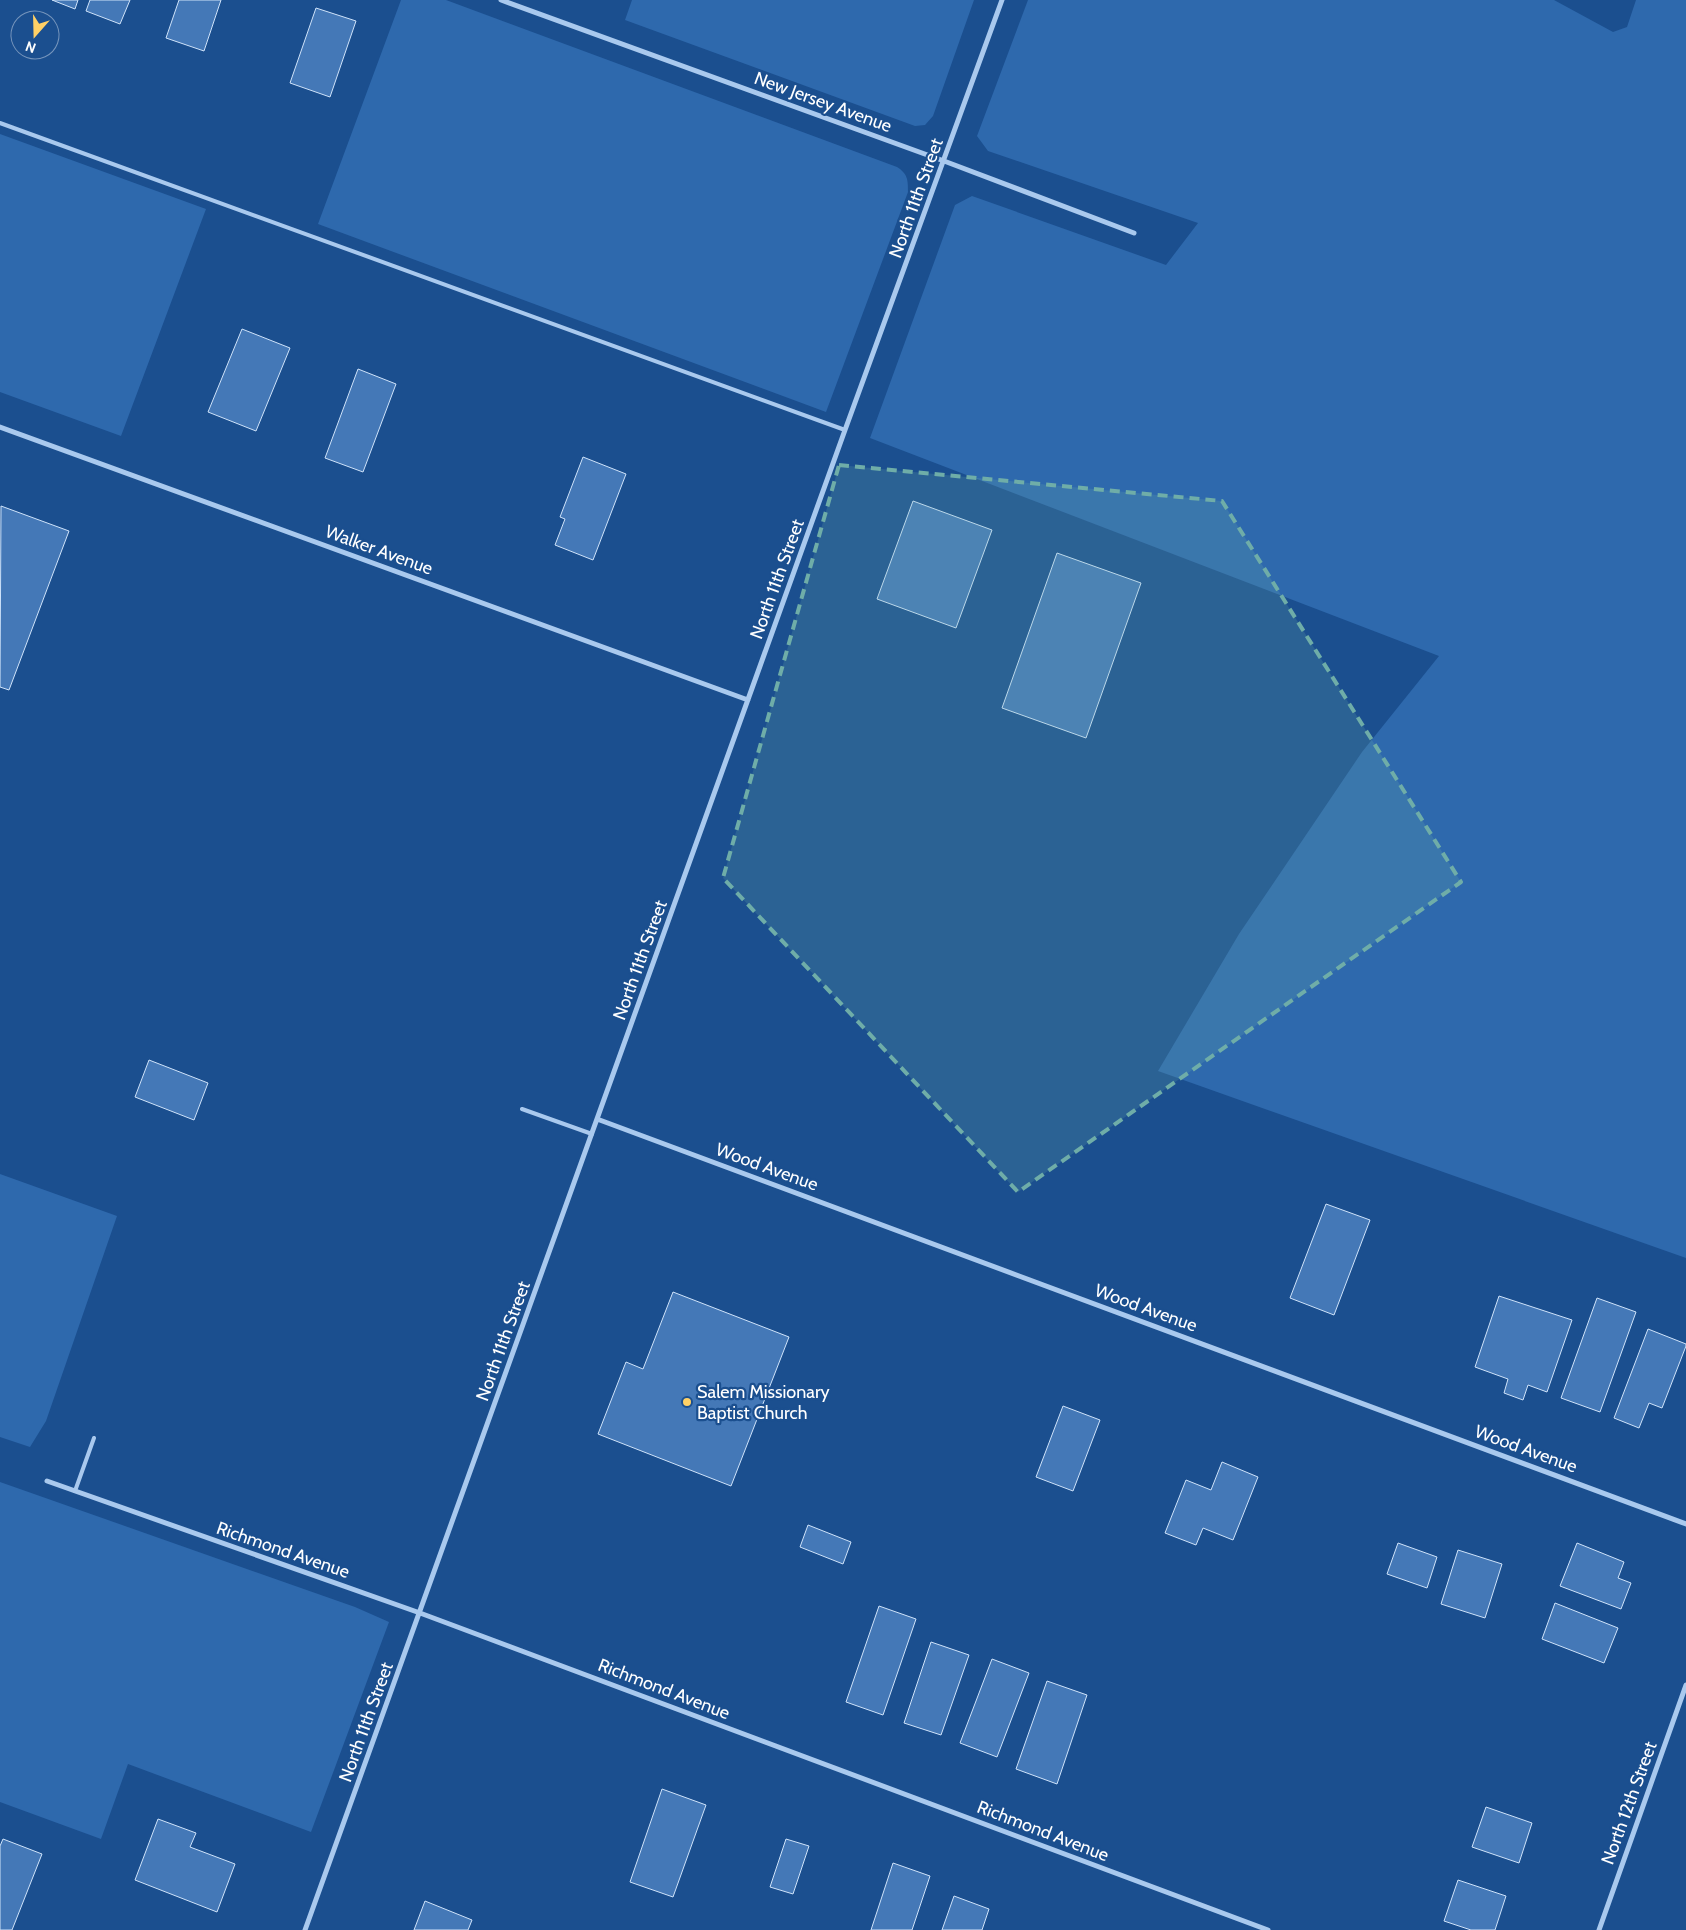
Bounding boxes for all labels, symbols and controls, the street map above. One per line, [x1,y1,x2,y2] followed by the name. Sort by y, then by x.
[10,10,60,60] north arrow
[23,37,38,57] text: N
[751,67,895,137] street label: New Jersey Avenue
[884,135,948,261] street label: North 11th Street
[745,516,809,642] street label: North 11th Street
[322,520,436,580] street label: Walker Avenue
[608,897,672,1023] street label: North 11th Street
[713,1138,821,1196] street label: Wood Avenue
[471,1278,535,1404] street label: North 11th Street
[1092,1279,1200,1337] street label: Wood Avenue
[697,1381,830,1424] place label: Salem Missionary Baptist Church
[681,1396,693,1408] marker: Salem Missionary Baptist Church
[1472,1420,1580,1478] street label: Wood Avenue
[214,1517,352,1583] street label: Richmond Avenue
[595,1654,733,1724] street label: Richmond Avenue
[334,1659,398,1785] street label: North 11th Street
[1597,1738,1661,1868] street label: North 12th Street
[974,1796,1112,1866] street label: Richmond Avenue

